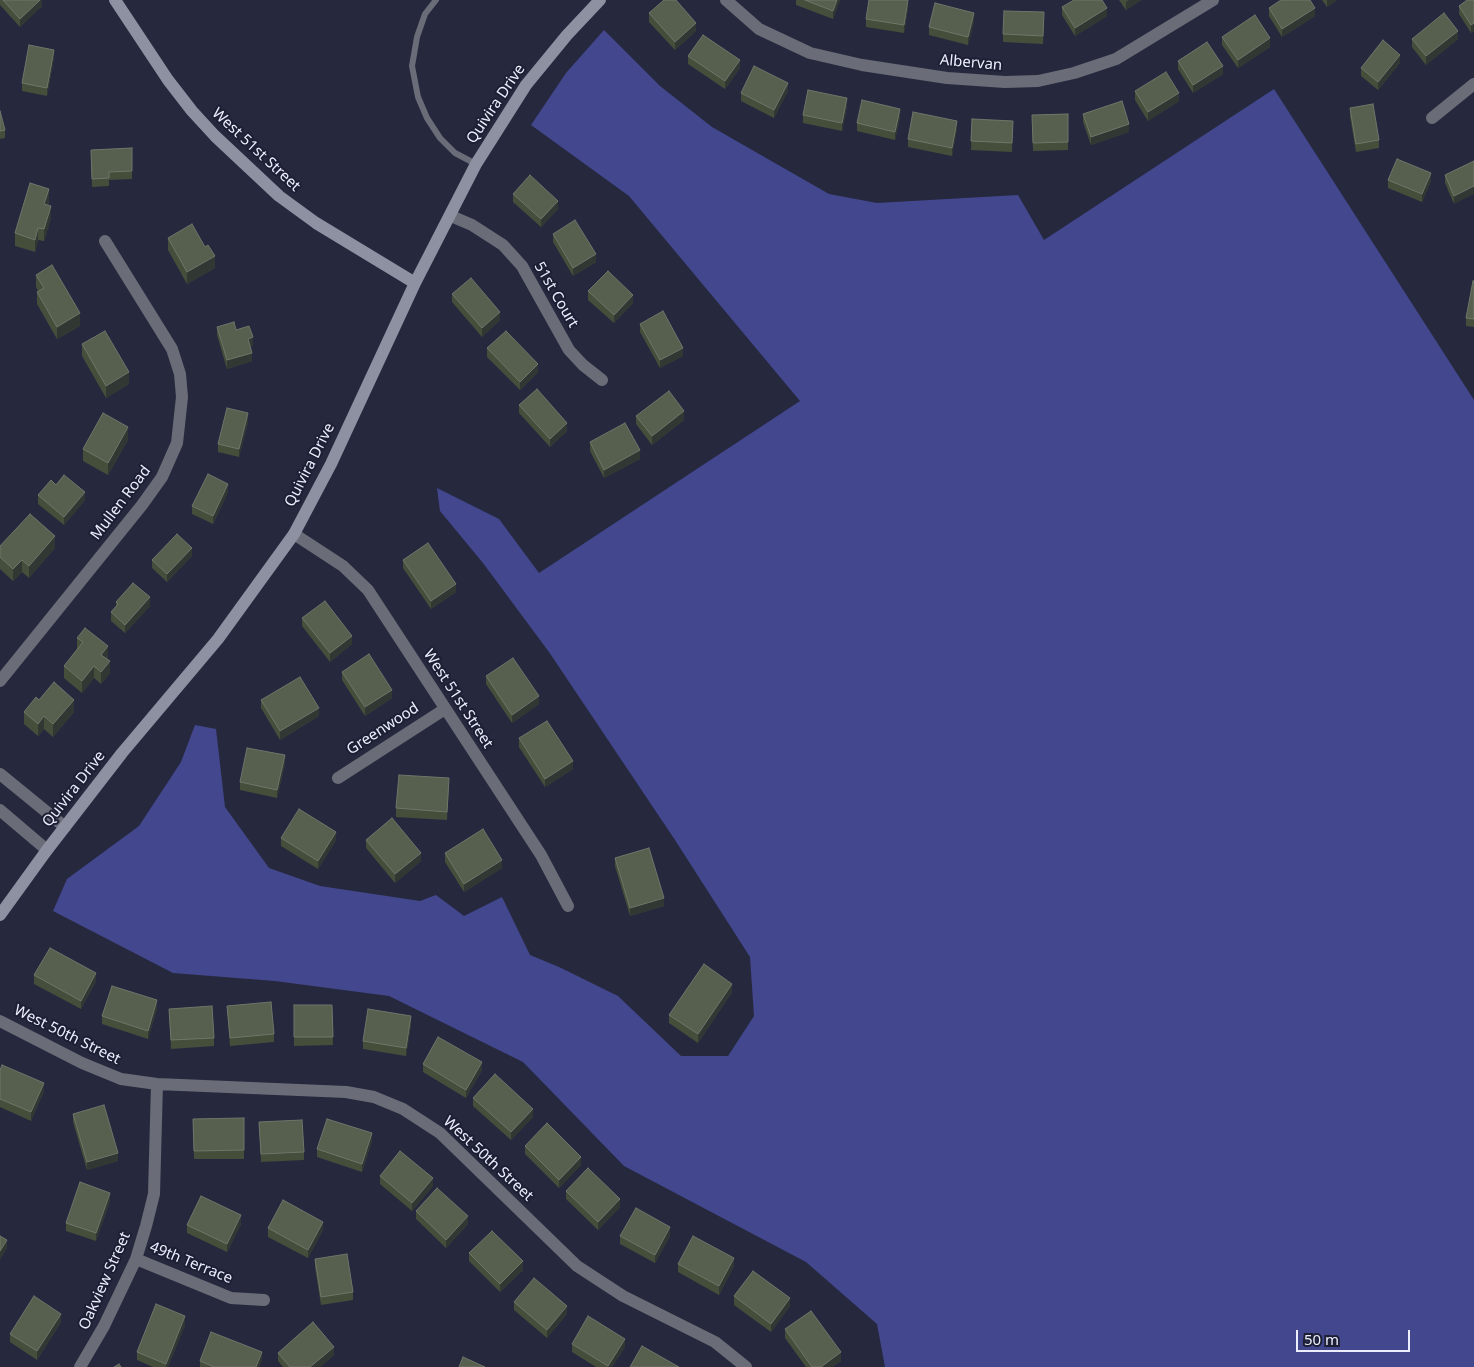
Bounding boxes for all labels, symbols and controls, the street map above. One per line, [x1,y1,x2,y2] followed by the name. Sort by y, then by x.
[939,51,1003,75] street label: Albervan
[463,61,529,147] street label: Quivira Drive
[208,104,304,196] street label: West 51st Street
[530,259,582,331] street label: 51st Court
[281,420,339,510] street label: Quivira Drive
[87,462,155,544] street label: Mullen Road
[419,646,497,752] street label: West 51st Street
[344,699,422,759] street label: Greenwood
[39,747,109,831] street label: Quivira Drive
[11,1001,123,1069] street label: West 50th Street
[439,1113,537,1205] street label: West 50th Street
[75,1229,135,1333] street label: Oakview Street
[147,1238,235,1288] street label: 49th Terrace
[1299,1320,1413,1352] scale bar
[1304,1329,1339,1349] text: 50 m

